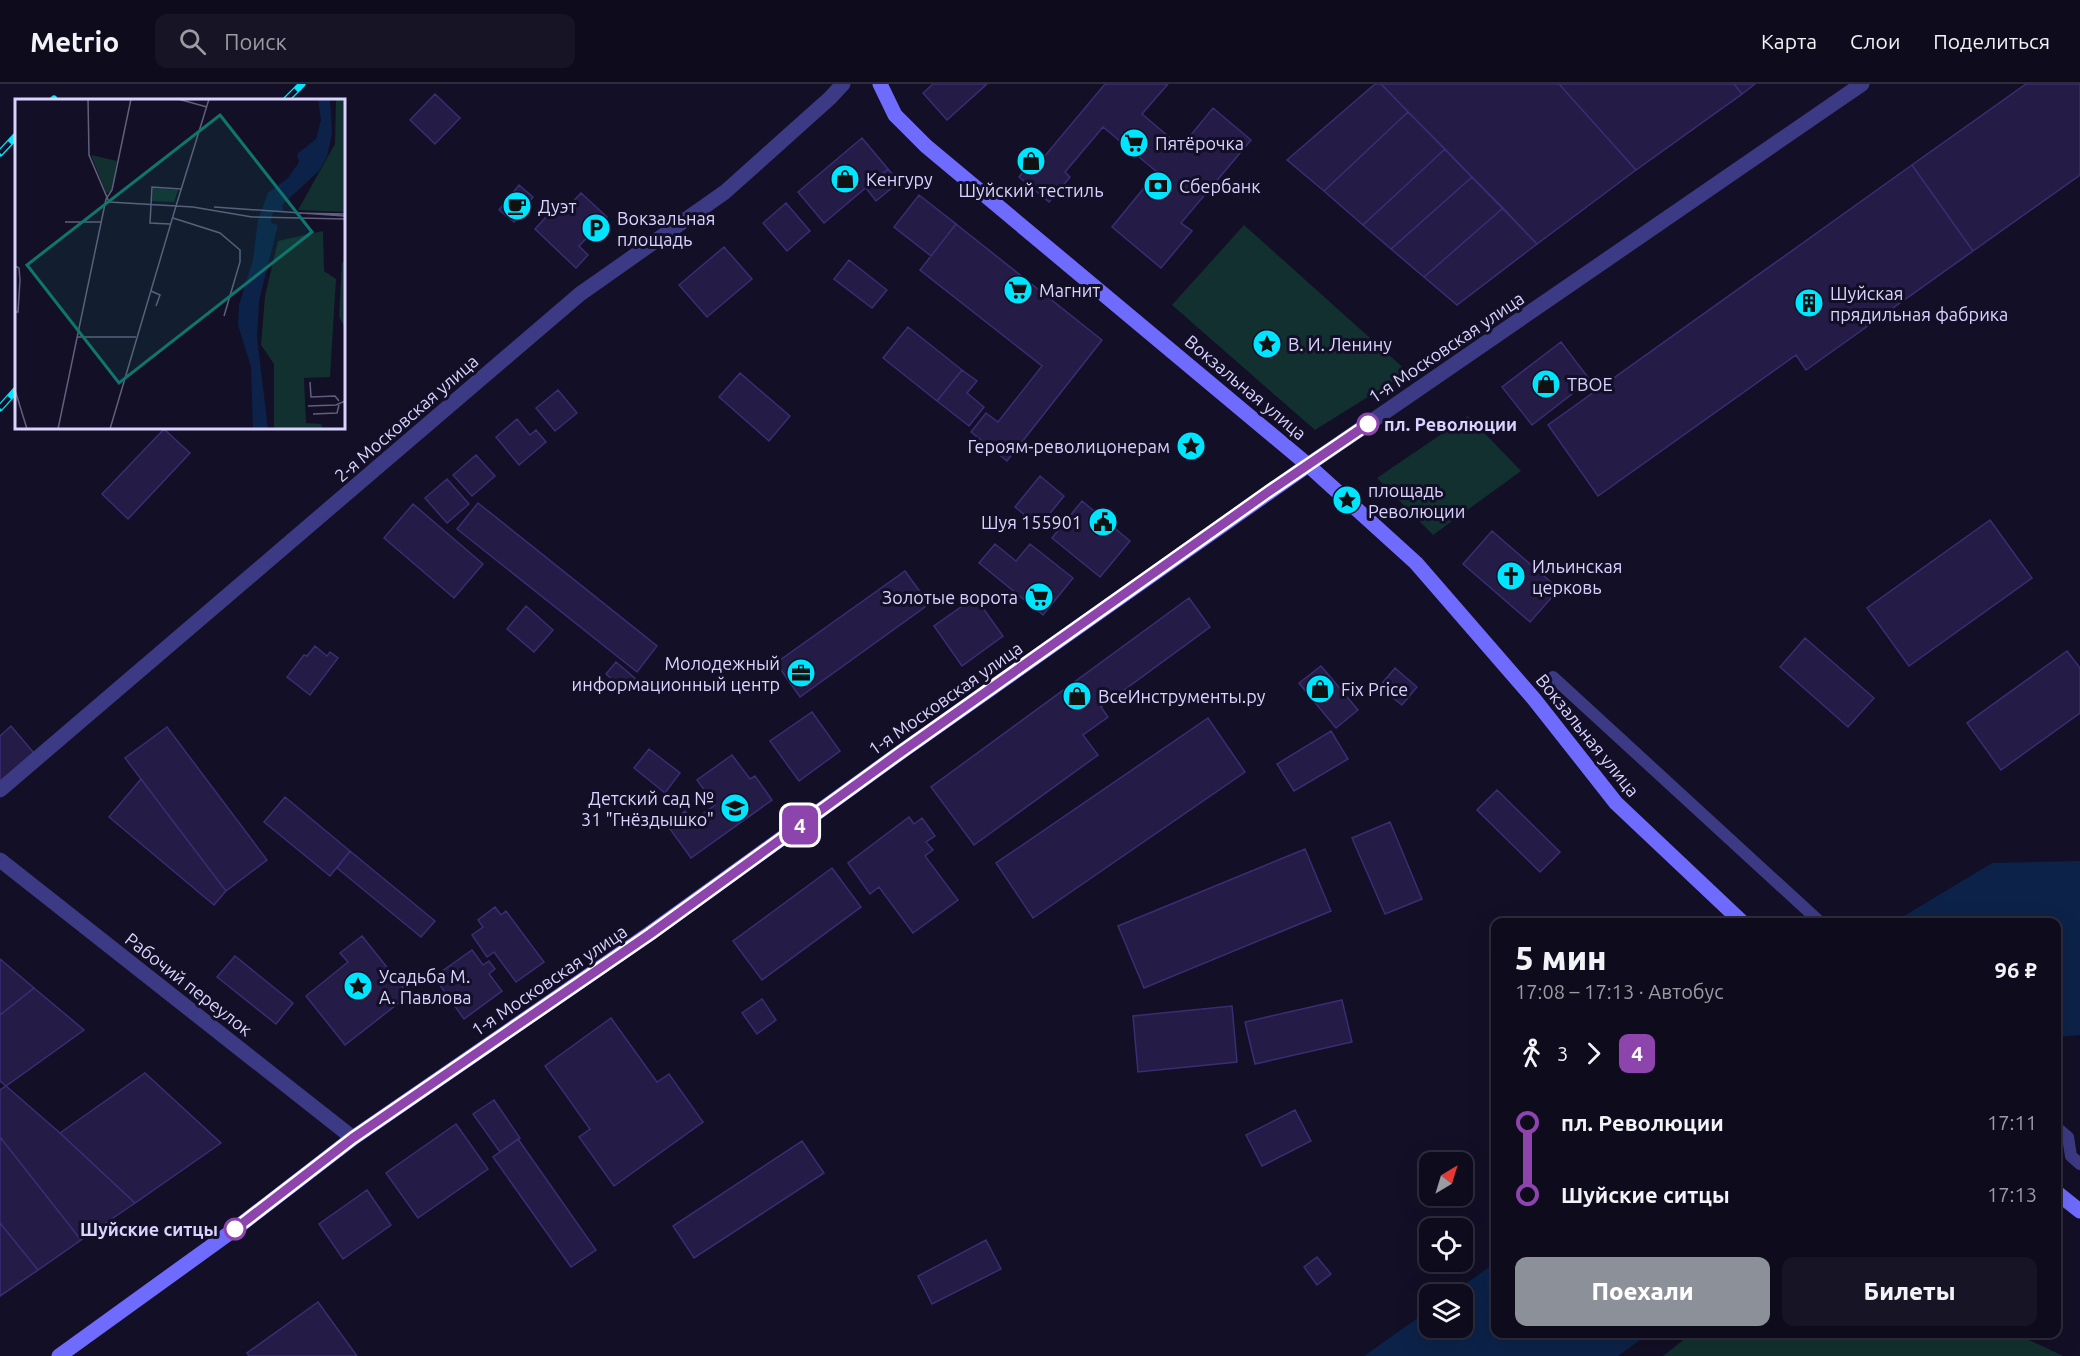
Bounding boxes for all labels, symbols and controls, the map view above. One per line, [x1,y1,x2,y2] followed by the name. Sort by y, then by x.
[155,14,575,68] search box
[176,25,209,58] icon: search
[30,26,119,57] text: Metrio
[224,29,287,54] text: Поиск
[1761,29,1817,53] text: Карта
[1850,29,1900,53] text: Слои
[1933,29,2050,53] text: Поделиться
[15,99,345,429] inset map
[1118,127,1150,159] supermarket icon: Пятёрочка
[1155,133,1244,153] place label: Пятёрочка
[1015,145,1047,177] shop icon: Шуйский тестиль
[829,163,861,195] shop icon: Кенгуру
[866,169,933,189] place label: Кенгуру
[1142,170,1174,202] bank icon: Сбербанк
[1179,176,1261,196] place label: Сбербанк
[959,180,1103,200] place label: Шуйский тестиль
[501,190,533,222] cafe icon: Дуэт
[538,196,576,216] place label: Дуэт
[617,208,715,249] place label: Вокзальная площадь
[580,212,612,244] parking icon: Вокзальная площадь
[1002,274,1034,306] supermarket icon: Магнит
[1039,280,1100,300] place label: Магнит
[1830,283,2008,324] place label: Шуйская прядильная фабрика
[1793,287,1825,319] building icon: Шуйская прядильная фабрика
[1365,288,1527,406] street label: 1-я Московская улица
[1251,328,1283,360] place icon: В. И. Ленину
[1181,331,1311,443] street label: Вокзальная улица
[1288,334,1392,354] place label: В. И. Ленину
[330,350,482,486] street label: 2-я Московская улица
[1530,368,1562,400] shop icon: ТВОЕ
[1567,374,1613,394] place label: ТВОЕ
[1357,413,1379,435] marker: пл. Революции
[1384,414,1517,434] place label: пл. Революции
[1175,430,1207,462] place icon: Героям-револицонерам
[967,436,1170,456] place label: Героям-револицонерам
[1368,480,1465,521] place label: площадь Революции
[1331,484,1363,516] place icon: площадь Революции
[1087,506,1119,538] public building icon: Шуя 155901
[981,512,1082,532] place label: Шуя 155901
[1532,556,1622,597] place label: Ильинская церковь
[1495,560,1527,592] church icon: Ильинская церковь
[1023,581,1055,613] supermarket icon: Золотые ворота
[882,587,1018,607] place label: Золотые ворота
[864,637,1026,759] street label: 1-я Московская улица
[572,653,780,694] place label: Молодежный информационный центр
[785,657,817,689] office icon: Молодежный информационный центр
[1532,670,1644,800] street label: Вокзальная улица
[1304,673,1336,705] shop icon: Fix Price
[1341,679,1408,699] place label: Fix Price
[1061,680,1093,712] shop icon: ВсеИнструменты.ру
[1098,686,1266,706] place label: ВсеИнструменты.ру
[581,788,714,829] place label: Детский сад № 31 "Гнёздышко"
[719,792,751,824] school or university icon: Детский сад № 31 "Гнёздышко"
[780,806,820,844] line badge: 4
[794,813,806,837] text: 4
[468,921,630,1039] street label: 1-я Московская улица
[122,928,256,1040] street label: Рабочий переулок
[1515,939,1607,976] text: 5 мин
[1995,957,2037,982] text: 96 ₽
[379,966,472,1007] place label: Усадьба М. А. Павлова
[342,970,374,1002] place icon: Усадьба М. А. Павлова
[1515,980,1724,1003] text: 17:08 – 17:13 · Автобус
[1515,1037,1548,1070] icon: walk
[1577,1037,1610,1070] icon: forward
[1631,1041,1643,1065] text: 4
[1557,1042,1568,1065] text: 3
[1561,1110,1724,1135] text: пл. Революции
[1987,1111,2037,1134] text: 17:11
[1419,1152,1473,1206] north arrow
[1419,1152,1473,1338] map controls
[1561,1182,1730,1207] text: Шуйские ситцы
[1987,1183,2037,1206] text: 17:13
[224,1218,246,1240] marker: Шуйские ситцы
[1419,1218,1473,1272] button: locate
[80,1219,218,1239] place label: Шуйские ситцы
[1515,1257,1770,1326] button: Поехали
[1782,1257,2037,1326] button: Билеты
[1419,1284,1473,1338] button: layers

